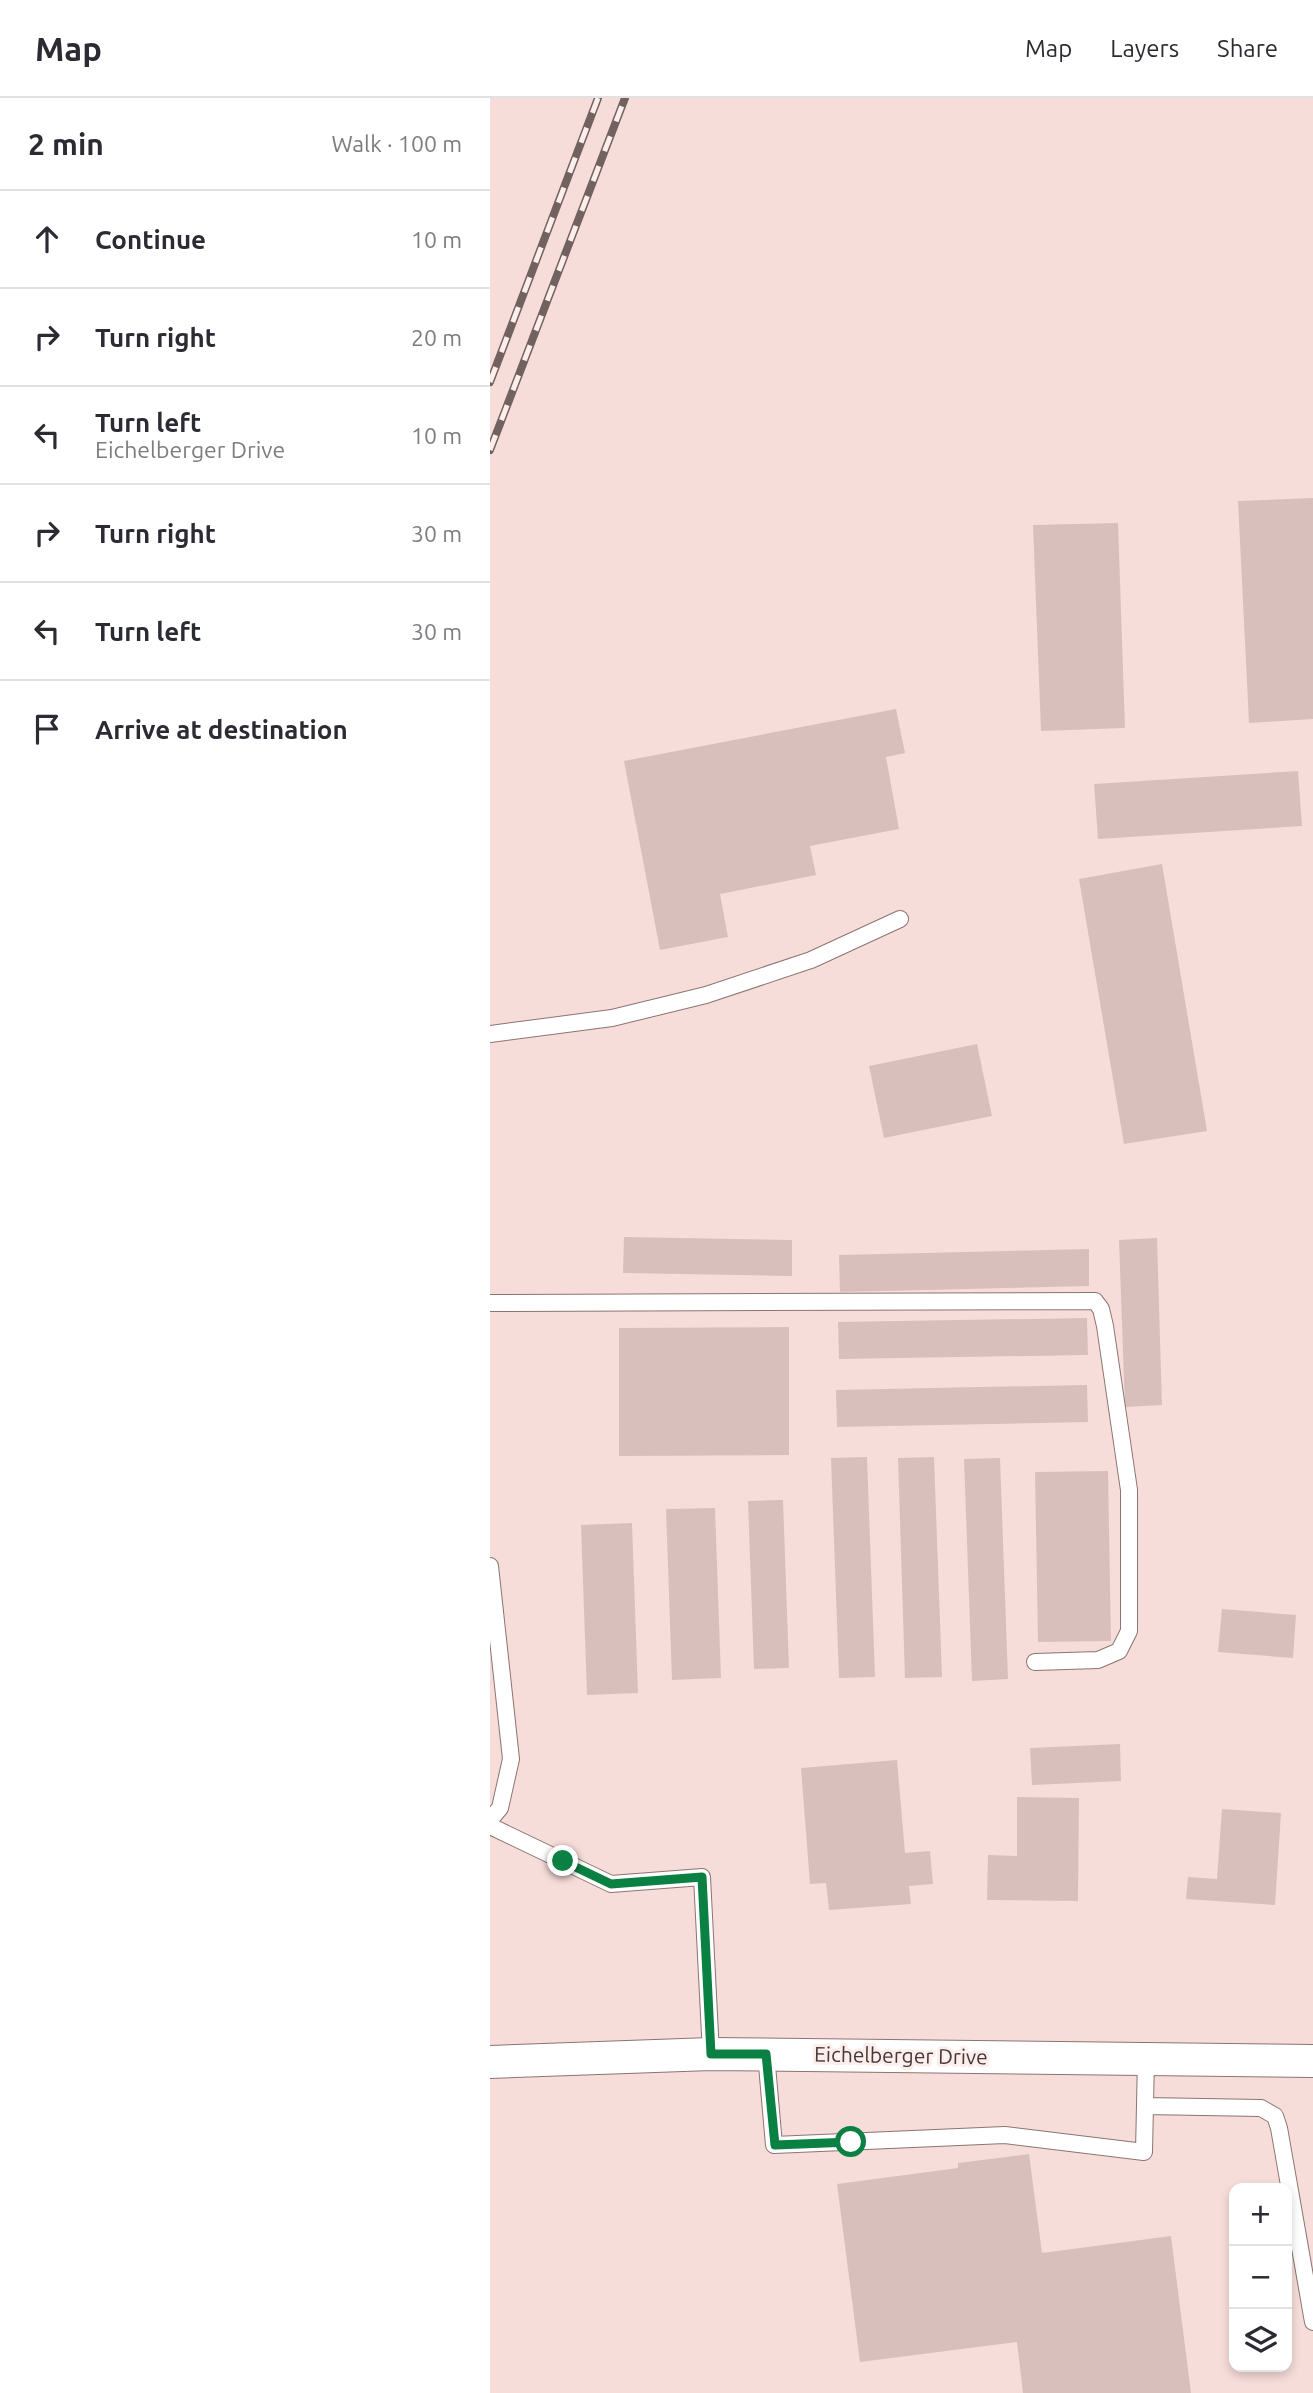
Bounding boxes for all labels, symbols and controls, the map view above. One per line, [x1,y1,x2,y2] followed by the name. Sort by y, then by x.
[35,30,102,67] text: Map
[1025,35,1072,62] text: Map
[1110,35,1179,62] text: Layers
[1217,35,1278,62] text: Share
[28,127,104,161] text: 2 min
[331,131,462,156] text: Walk · 100 m
[28,220,66,258] icon: ahead
[95,225,206,254] text: Continue
[411,227,462,252] text: 10 m
[28,318,66,356] icon: right
[95,323,216,352] text: Turn right
[411,325,462,350] text: 20 m
[95,408,201,437] text: Turn left
[28,416,66,454] icon: left
[411,423,462,448] text: 10 m
[95,437,285,462] text: Eichelberger Drive
[28,514,66,552] icon: right
[95,519,216,548] text: Turn right
[411,521,462,546] text: 30 m
[28,612,66,650] icon: left
[95,617,201,646] text: Turn left
[411,619,462,644] text: 30 m
[28,710,66,748] icon: arrive
[95,715,348,744] text: Arrive at destination
[547,1845,578,1876] route end
[814,2041,988,2069] street label: Eichelberger Drive
[835,2126,866,2157] route start
[1229,2183,1292,2372] map controls
[1229,2183,1292,2246] button: +
[1229,2246,1292,2309] button: −
[1229,2309,1292,2372] button: layers

